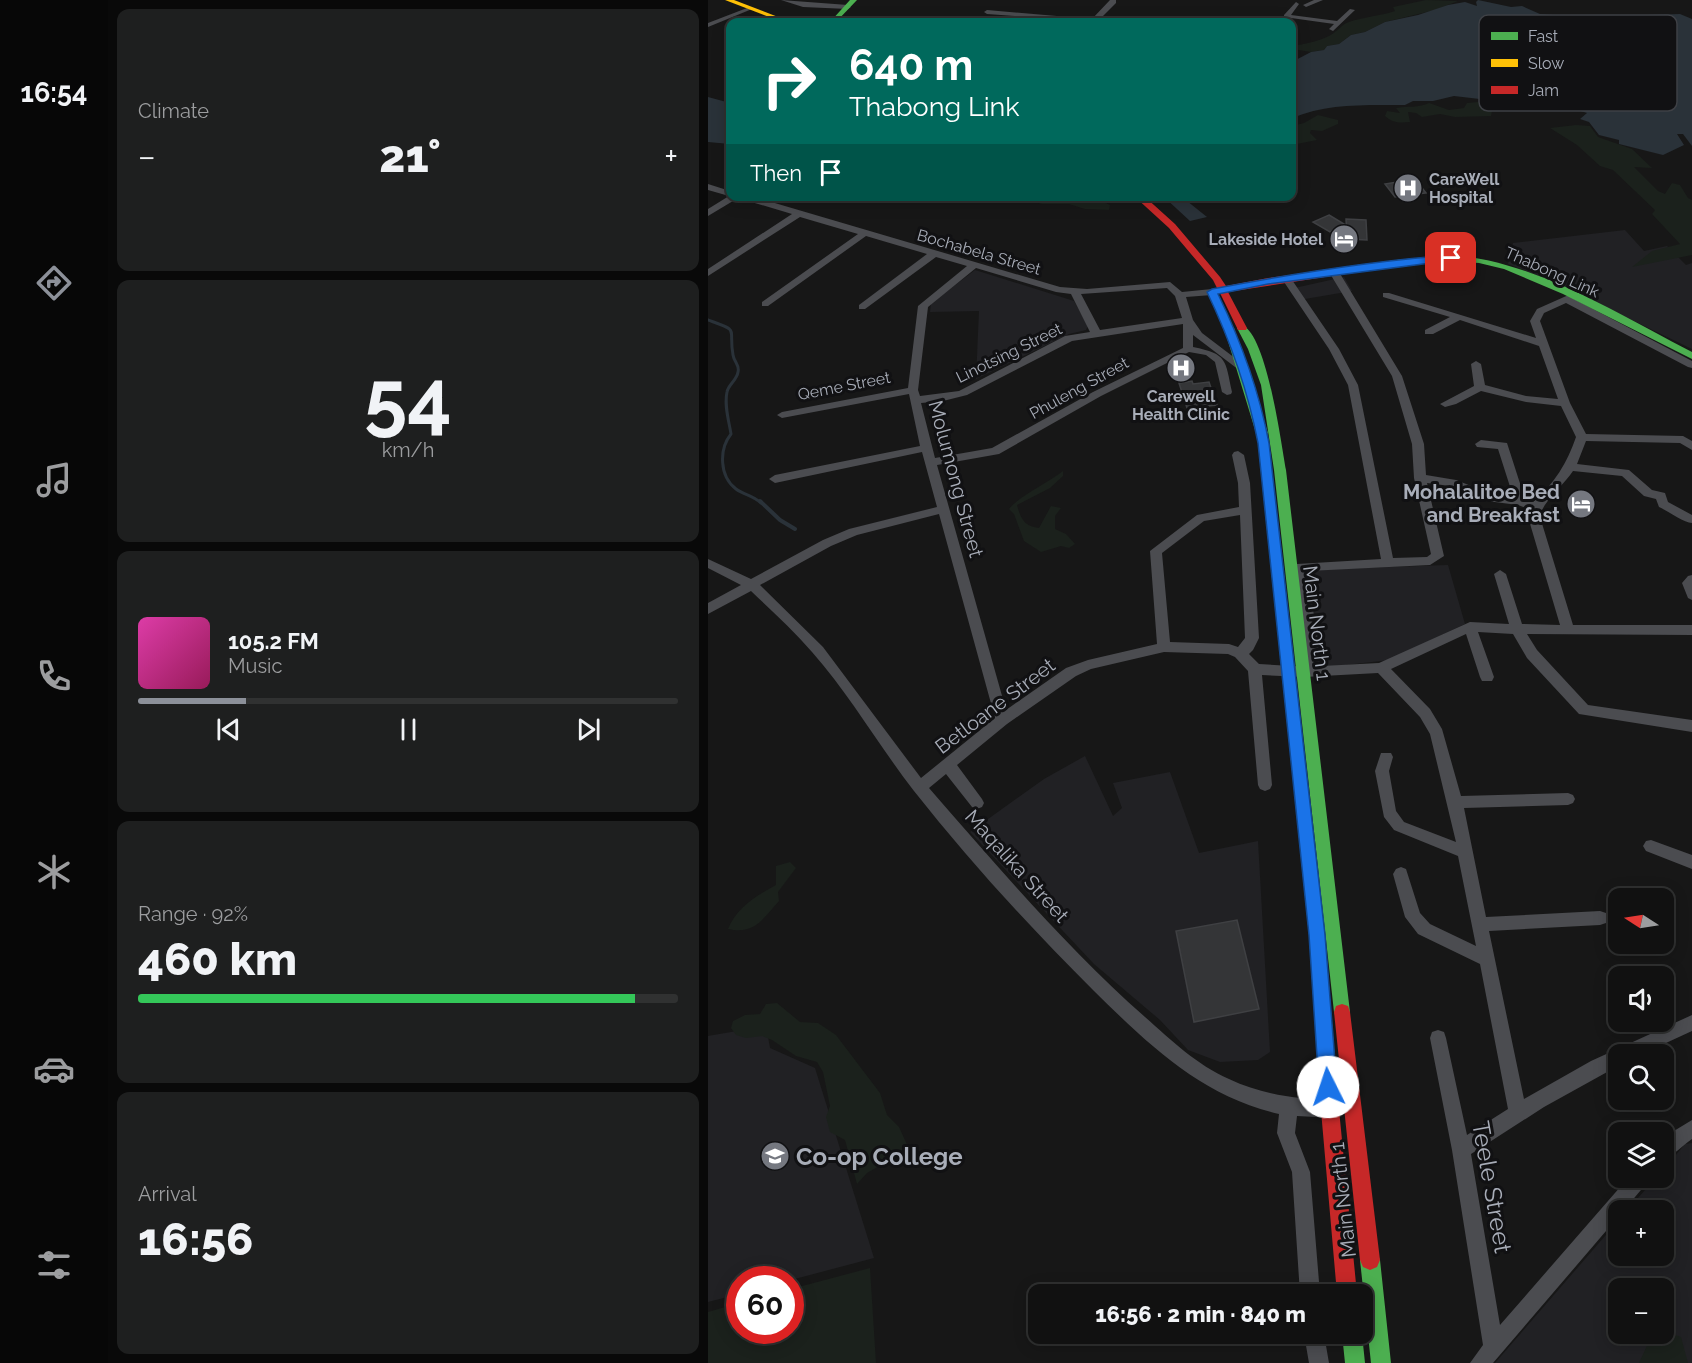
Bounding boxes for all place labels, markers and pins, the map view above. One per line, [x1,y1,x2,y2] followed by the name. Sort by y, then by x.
[1429,170,1500,207] place label: CareWell Hospital
[1392,172,1424,204] hospital icon: CareWell Hospital
[1328,223,1360,255] hotel icon: Lakeside Hotel
[1209,230,1324,249] place label: Lakeside Hotel
[1425,232,1476,283] pin
[1165,352,1197,384] hospital icon: Carewell Health Clinic
[1132,387,1230,424] place label: Carewell Health Clinic
[1403,480,1560,527] place label: Mohalalitoe Bed and Breakfast
[1565,488,1597,520] hotel icon: Mohalalitoe Bed and Breakfast
[759,1140,791,1172] school or university icon: Co-op College
[796,1142,963,1171] place label: Co-op College

